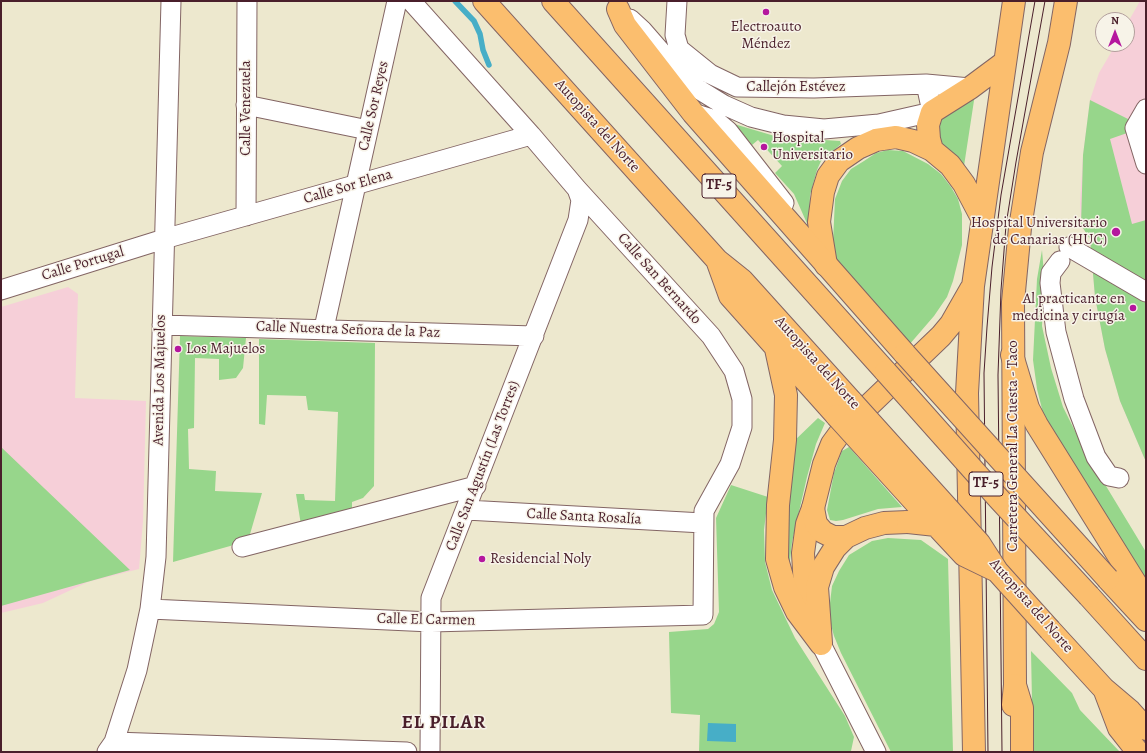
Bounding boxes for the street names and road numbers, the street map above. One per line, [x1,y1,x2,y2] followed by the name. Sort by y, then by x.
[355,59,393,153] street label: Calle Sor Reyes
[237,60,255,156] street label: Calle Venezuela
[551,76,643,176] street label: Autopista del Norte
[746,78,846,96] street label: Callejón Estévez
[301,166,395,208] street label: Calle Sor Elena
[702,174,736,198] road number: TF-5
[613,230,705,328] street label: Calle San Bernardo
[40,243,126,285] street label: Calle Portugal
[771,313,863,413] street label: Autopista del Norte
[150,314,170,446] street label: Avenida Los Majuelos
[255,318,441,342] street label: Calle Nuestra Señora de la Paz
[1004,340,1022,552] street label: Carretera General La Cuesta - Taco
[442,378,524,554] street label: Calle San Agustín (Las Torres)
[969,472,1003,496] road number: TF-5
[526,505,642,529] street label: Calle Santa Rosalía
[985,555,1077,657] street label: Autopista del Norte
[377,610,475,630] street label: Calle El Carmen

